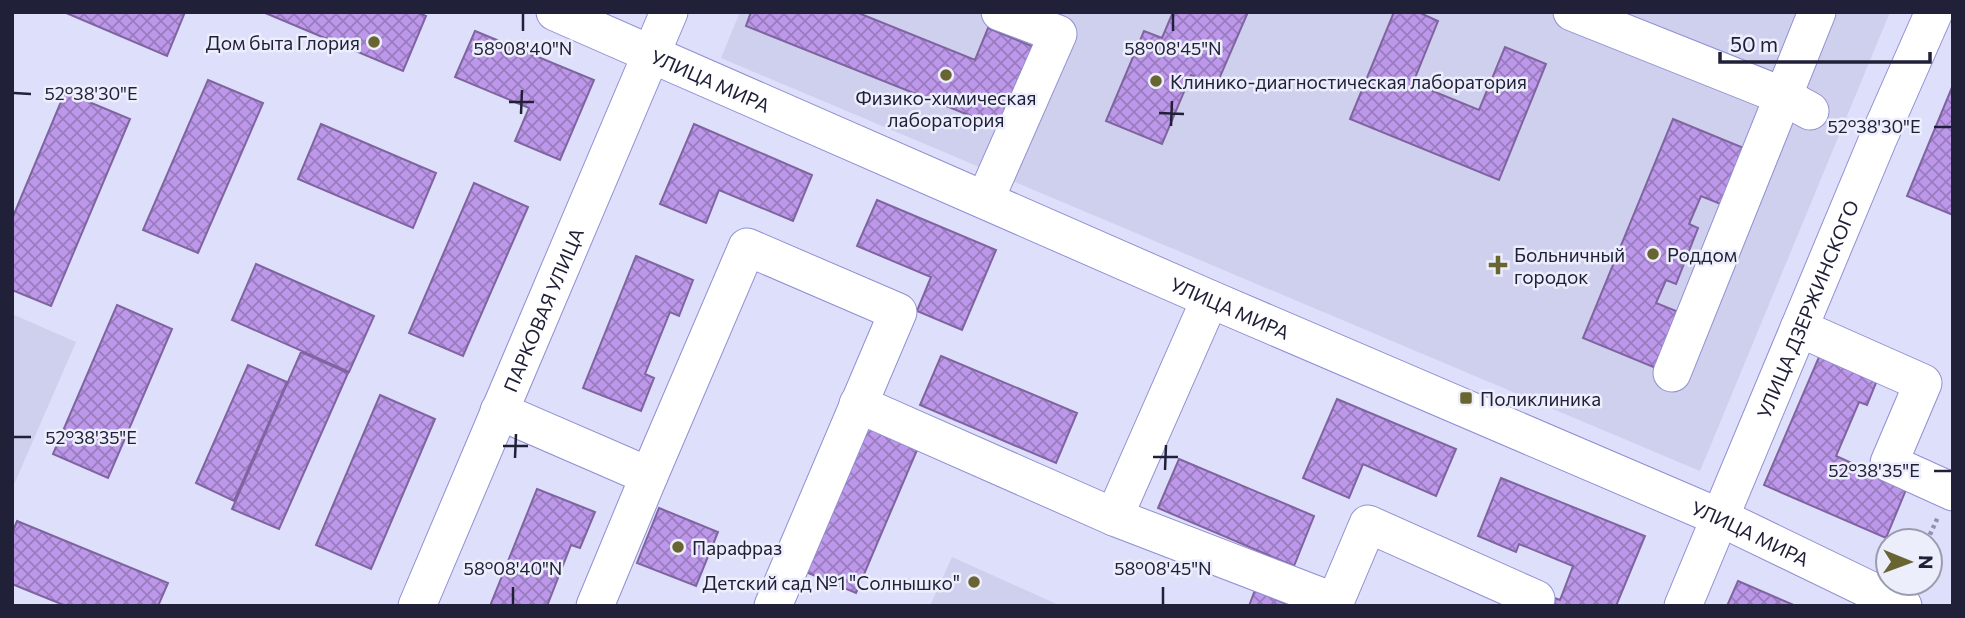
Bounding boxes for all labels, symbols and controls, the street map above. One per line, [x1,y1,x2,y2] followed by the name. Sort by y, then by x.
[1720,21,1930,65] scale bar
[206,31,360,54] place label: Дом быта Глория
[1730,31,1778,56] text: 50 m
[366,34,382,50] marker: Дом быта Глория
[474,37,572,59] text: 58°08'40"N
[1124,37,1222,59] text: 58°08'45"N
[648,44,774,116] street label: УЛИЦА МИРА
[938,67,954,83] marker: Физико-химическая лаборатория
[1170,70,1527,93] place label: Клинико-диагностическая лаборатория
[1148,73,1164,89] marker: Клинико-диагностическая лаборатория
[44,82,138,104] text: 52°38'30"E
[856,86,1036,131] place label: Физико-химическая лаборатория
[1827,115,1921,137] text: 52°38'30"E
[1751,196,1863,421] street label: УЛИЦА ДЗЕРЖИНСКОГО
[498,224,588,395] street label: ПАРКОВАЯ УЛИЦА
[1514,243,1625,288] place label: Больничный городок
[1667,243,1737,266] place label: Роддом
[1645,246,1661,262] marker: Роддом
[1488,255,1508,275] marker: Больничный городок
[1167,272,1293,343] street label: УЛИЦА МИРА
[1480,387,1601,410] place label: Поликлиника
[1458,390,1474,406] marker: Поликлиника
[45,426,137,448] text: 52°38'35"E
[1828,459,1920,481] text: 52°38'35"E
[1688,495,1813,570] street label: УЛИЦА МИРА
[1874,527,1944,597] north arrow
[692,536,782,559] place label: Парафраз
[670,539,686,555] marker: Парафраз
[1915,555,1938,570] text: N
[464,557,562,579] text: 58°08'40"N
[1114,557,1212,579] text: 58°08'45"N
[702,571,960,594] place label: Детский сад №1 "Солнышко"
[966,574,982,590] marker: Детский сад №1 "Солнышко"

